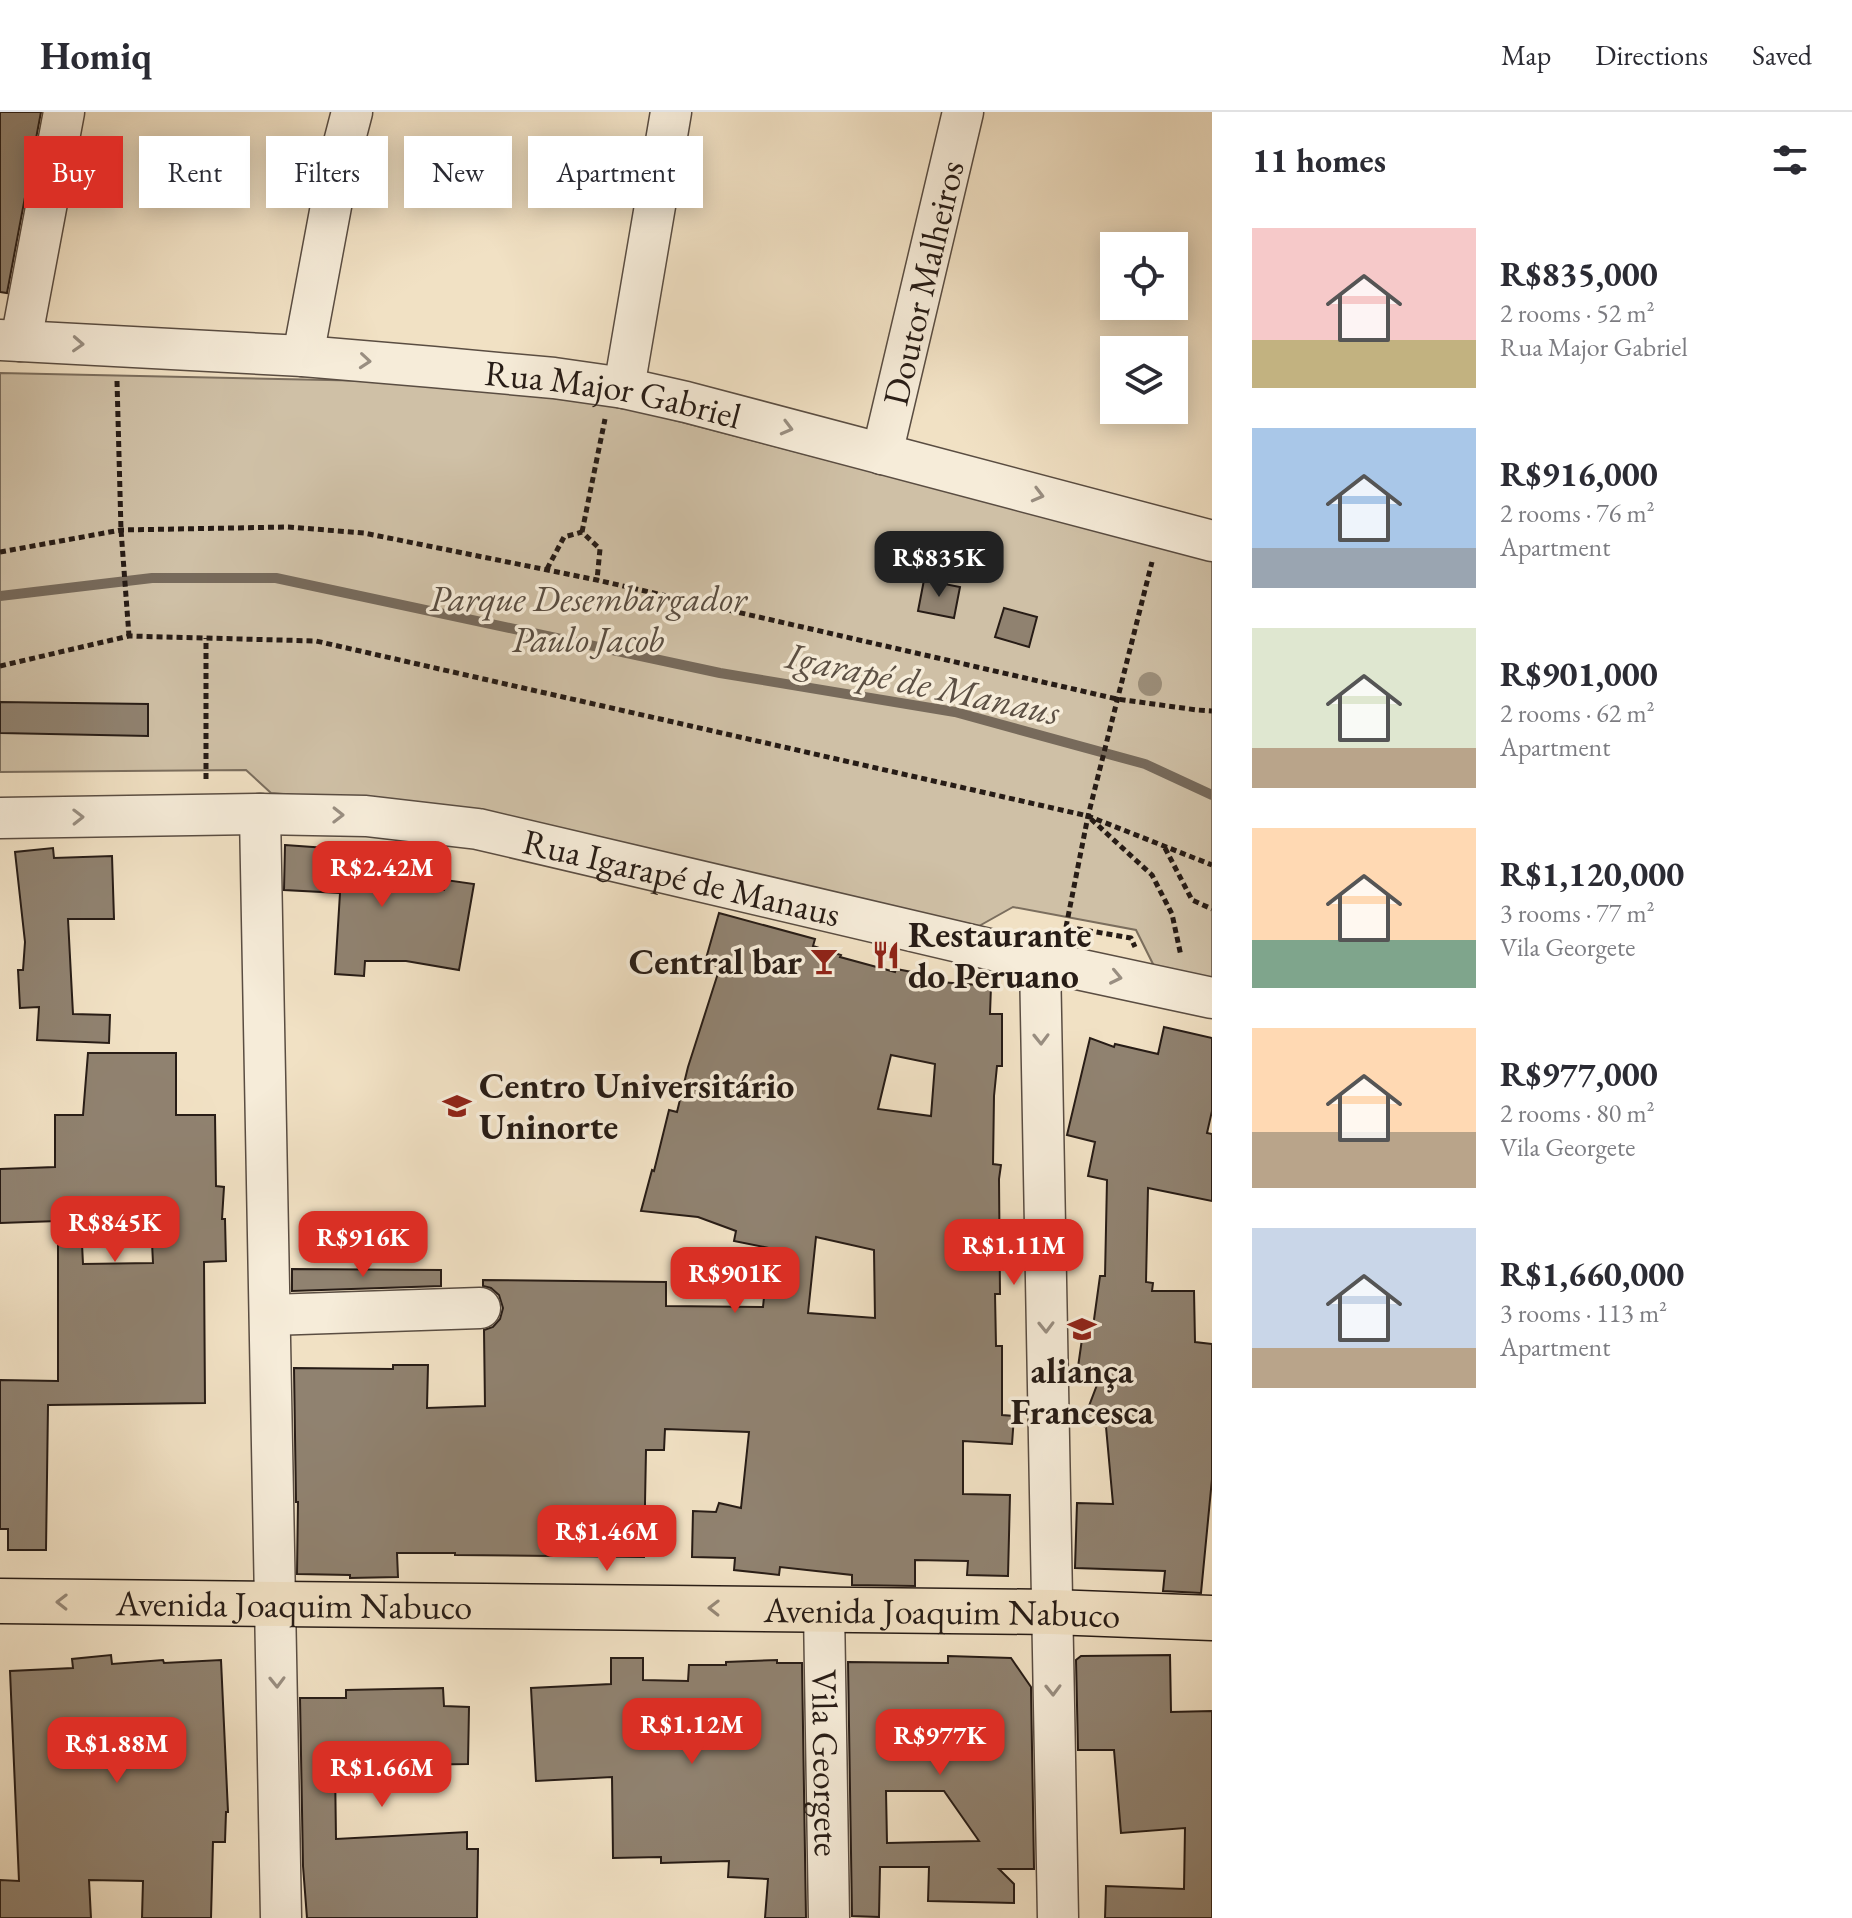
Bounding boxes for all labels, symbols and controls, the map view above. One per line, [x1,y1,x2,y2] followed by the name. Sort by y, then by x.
[40,31,152,80] text: Homiq
[1501,37,1551,73] text: Map
[1595,37,1708,73] text: Directions
[1752,37,1812,73] text: Saved
[24,136,123,208] chip: Buy
[139,136,250,208] chip: Rent
[266,136,388,208] chip: Filters
[404,136,512,208] chip: New
[528,136,703,208] chip: Apartment
[1252,138,1386,182] text: 11 homes
[1768,138,1812,182] icon: filters
[871,156,974,410] street label: Doutor Malheiros
[1100,232,1188,424] map controls
[1100,232,1188,320] button: locate
[1500,252,1658,296] text: R$835,000
[1316,260,1412,356] icon: home
[1500,296,1655,330] text: 2 rooms · 52 m²
[1500,330,1688,364] text: Rua Major Gabriel
[72,336,85,353] one-way arrow
[1100,336,1188,424] button: layers
[483,348,746,439] street label: Rua Major Gabriel
[359,352,372,369] one-way arrow
[780,419,793,436] one-way arrow
[1500,452,1658,496] text: R$916,000
[1316,460,1412,556] icon: home
[1031,486,1045,502] one-way arrow
[1500,496,1655,530] text: 2 rooms · 76 m²
[1500,530,1610,564] text: Apartment
[874,531,1004,599] pin: R$835K
[893,540,985,574] text: R$835K
[429,575,749,663] park label: Parque Desembargador Paulo Jacob
[781,630,1065,736] water label: Igarapé de Manaus
[1500,652,1658,696] text: R$901,000
[1316,660,1412,756] icon: home
[1500,696,1655,730] text: 2 rooms · 62 m²
[1500,730,1610,764] text: Apartment
[332,806,345,824] one-way arrow
[72,808,85,825] one-way arrow
[518,817,845,937] street label: Rua Igarapé de Manaus
[308,841,456,909] pin: R$2.42M
[330,850,434,884] text: R$2.42M
[1500,852,1684,896] text: R$1,120,000
[1316,860,1412,956] icon: home
[1500,896,1655,930] text: 3 rooms · 77 m²
[908,911,1091,999] place label: Restaurante do Peruano
[1500,930,1635,964] text: Vila Georgete
[629,938,802,985] place label: Central bar
[871,940,901,970] restaurant icon: Restaurante do Peruano
[809,946,839,976] bar icon: Central bar
[1109,968,1123,985] one-way arrow
[1033,1033,1050,1046] one-way arrow
[1500,1052,1658,1096] text: R$977,000
[1316,1060,1412,1156] icon: home
[479,1062,794,1150] place label: Centro Universitário Uninorte
[442,1091,472,1121] school or university icon: Centro Universitário Uninorte
[1500,1096,1655,1130] text: 2 rooms · 80 m²
[1500,1130,1635,1164] text: Vila Georgete
[50,1196,180,1264] pin: R$845K
[69,1205,161,1239] text: R$845K
[298,1211,428,1279] pin: R$916K
[940,1219,1088,1287] pin: R$1.11M
[317,1220,409,1254] text: R$916K
[962,1228,1066,1262] text: R$1.11M
[670,1247,800,1315] pin: R$901K
[1500,1252,1684,1296] text: R$1,660,000
[689,1256,781,1290] text: R$901K
[1316,1260,1412,1356] icon: home
[1500,1296,1667,1330] text: 3 rooms · 113 m²
[1067,1314,1097,1344] school or university icon: aliança Francesca
[1038,1321,1055,1334] one-way arrow
[1500,1330,1610,1364] text: Apartment
[1011,1347,1154,1435] place label: aliança Francesca
[533,1505,681,1573] pin: R$1.46M
[555,1514,659,1548] text: R$1.46M
[114,1579,473,1629] street label: Avenida Joaquim Nabuco
[762,1585,1121,1638] street label: Avenida Joaquim Nabuco
[55,1593,68,1611] one-way arrow
[707,1599,720,1617] one-way arrow
[801,1669,852,1857] street label: Vila Georgete
[268,1676,286,1689] one-way arrow
[1045,1684,1062,1697] one-way arrow
[618,1698,766,1766] pin: R$1.12M
[640,1707,744,1741] text: R$1.12M
[875,1709,1005,1777] pin: R$977K
[43,1717,191,1785] pin: R$1.88M
[894,1718,986,1752] text: R$977K
[65,1726,169,1760] text: R$1.88M
[308,1741,456,1809] pin: R$1.66M
[330,1750,434,1784] text: R$1.66M

